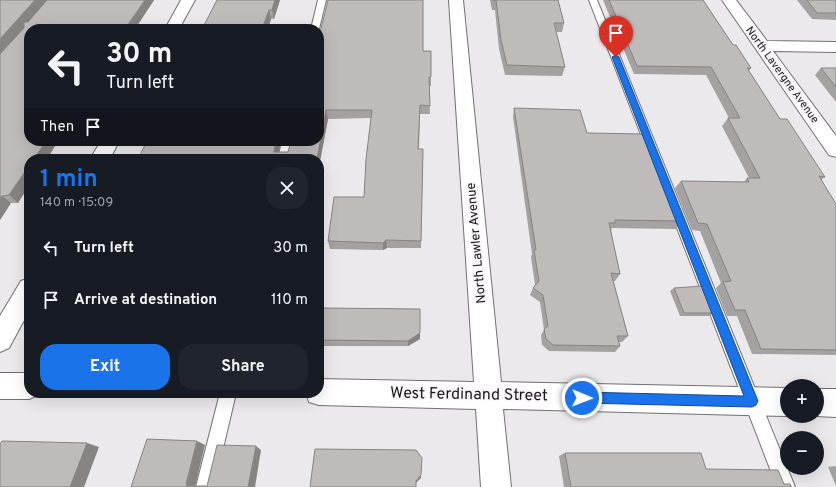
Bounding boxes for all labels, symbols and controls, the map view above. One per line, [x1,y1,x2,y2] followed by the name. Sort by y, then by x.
[599,16,633,57] pin
[605,22,627,44] icon: arrive
[742,24,822,126] street label: North Lavergne Avenue
[106,37,172,73] text: 30 m
[40,40,92,92] icon: left
[106,72,174,95] text: Turn left
[82,116,104,138] icon: arrive
[40,118,74,137] text: Then
[40,165,98,195] text: 1 min
[266,167,308,209] button: close
[464,182,490,304] street label: North Lawler Avenue
[40,195,113,211] text: 140 m · 15:09
[40,237,62,259] icon: left
[74,239,134,258] text: Turn left
[273,239,308,258] text: 30 m
[40,289,62,311] icon: arrive
[74,291,217,310] text: Arrive at destination
[271,291,308,310] text: 110 m
[40,344,170,390] button: Exit
[178,344,308,390] button: Share
[561,377,603,419] position arrow
[780,379,824,475] map controls
[780,379,824,423] button: +
[390,384,548,406] street label: West Ferdinand Street
[780,431,824,475] button: −

